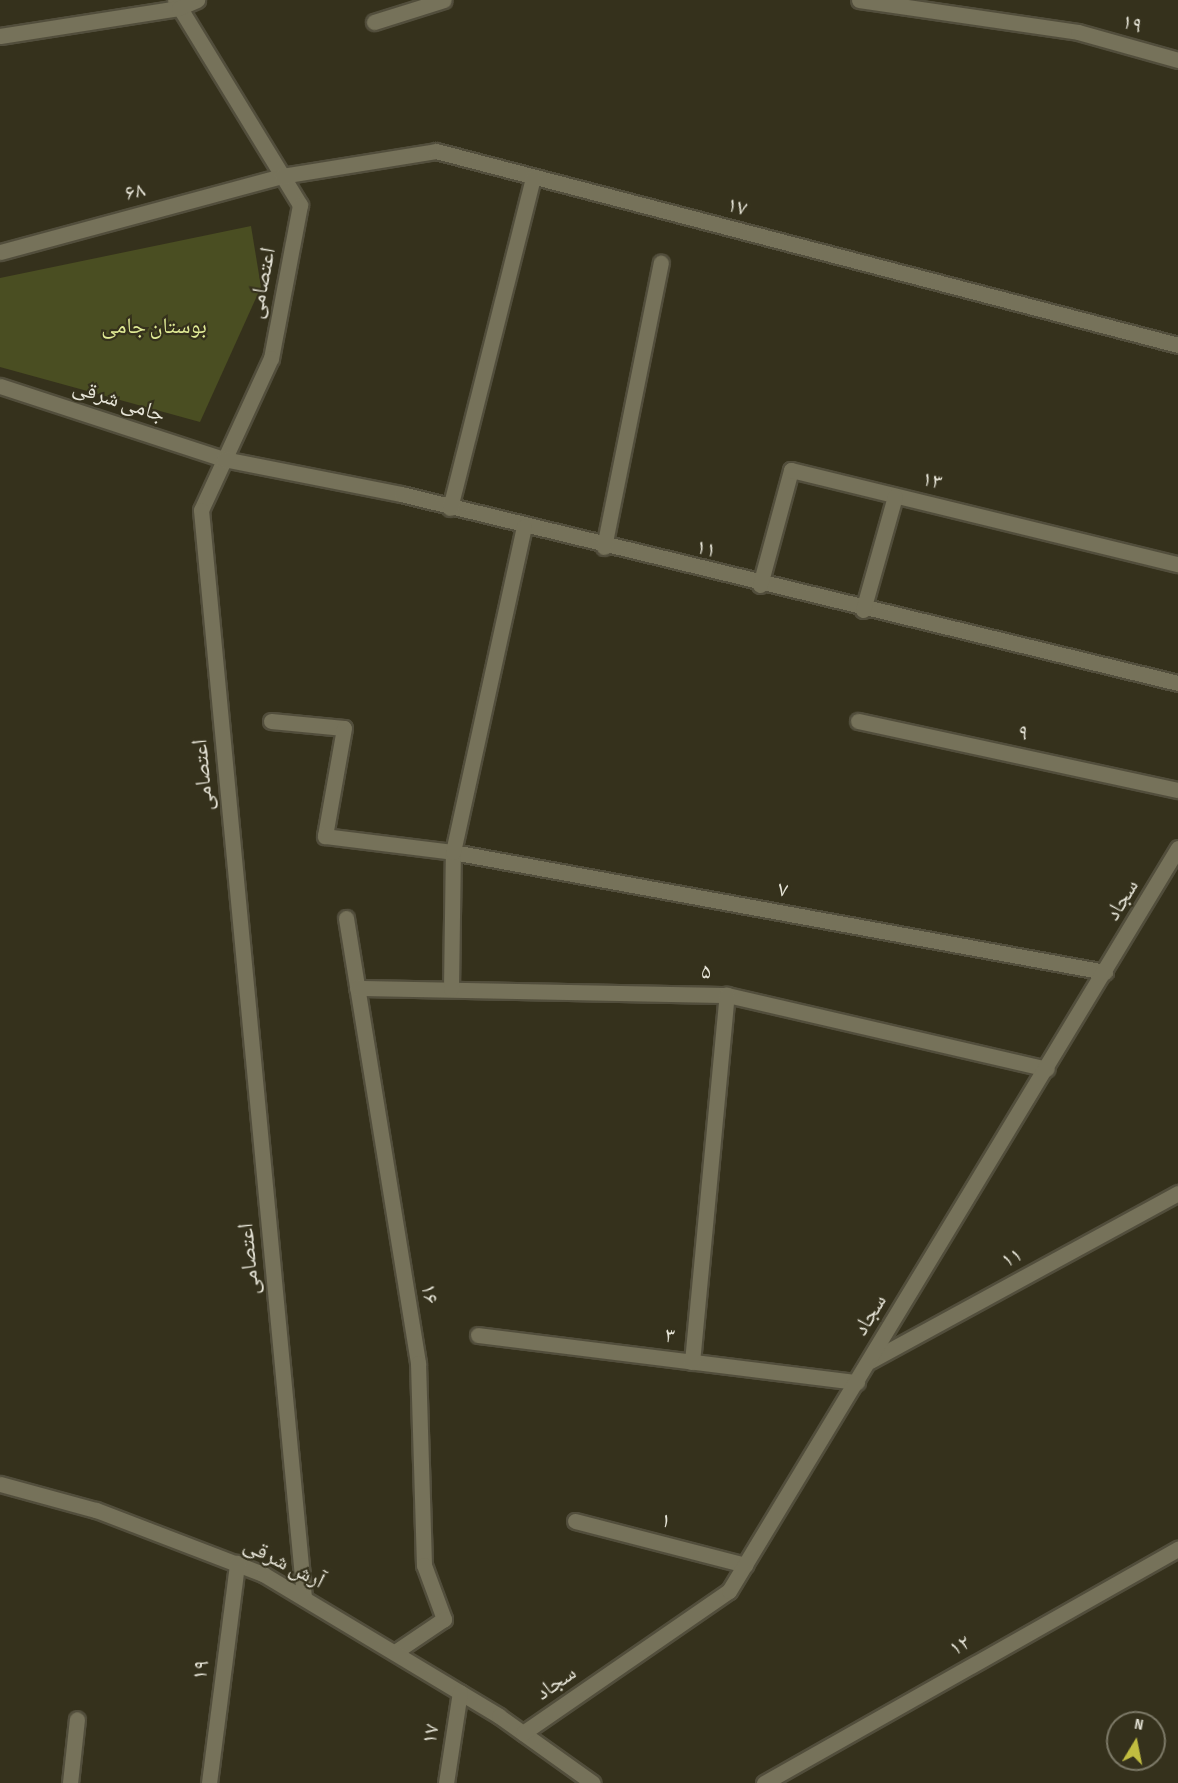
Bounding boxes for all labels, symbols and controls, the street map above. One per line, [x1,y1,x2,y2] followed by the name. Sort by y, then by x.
[1119,9,1145,39] street label: ۱۹
[122,177,148,207] street label: ۶۸
[724,192,750,222] street label: ۱۷
[242,245,282,321] street label: اعتصامی
[101,314,207,340] park label: بوستان جامی
[69,374,169,428] street label: جامی شرقی
[919,466,945,496] street label: ۱۳
[693,534,719,564] street label: ۱۱
[1015,719,1031,747] street label: ۹
[187,738,219,812] street label: اعتصامی
[1099,874,1145,926] street label: سجاد
[776,876,790,904] street label: ۷
[701,959,711,985] street label: ۵
[233,1222,265,1296] street label: اعتصامی
[997,1242,1027,1274] street label: ۱۱
[414,1282,444,1306] street label: ۱۶
[847,1289,893,1341] street label: سجاد
[663,1322,677,1350] street label: ۳
[658,1507,674,1535] street label: ۱
[239,1531,329,1595] street label: آرش شرقی
[945,1630,975,1662] street label: ۱۲
[187,1659,215,1681] street label: ۱۹
[530,1660,582,1706] street label: سجاد
[1106,1711,1166,1771] north arrow
[1133,1715,1145,1735] text: N
[416,1722,446,1746] street label: ۱۷

